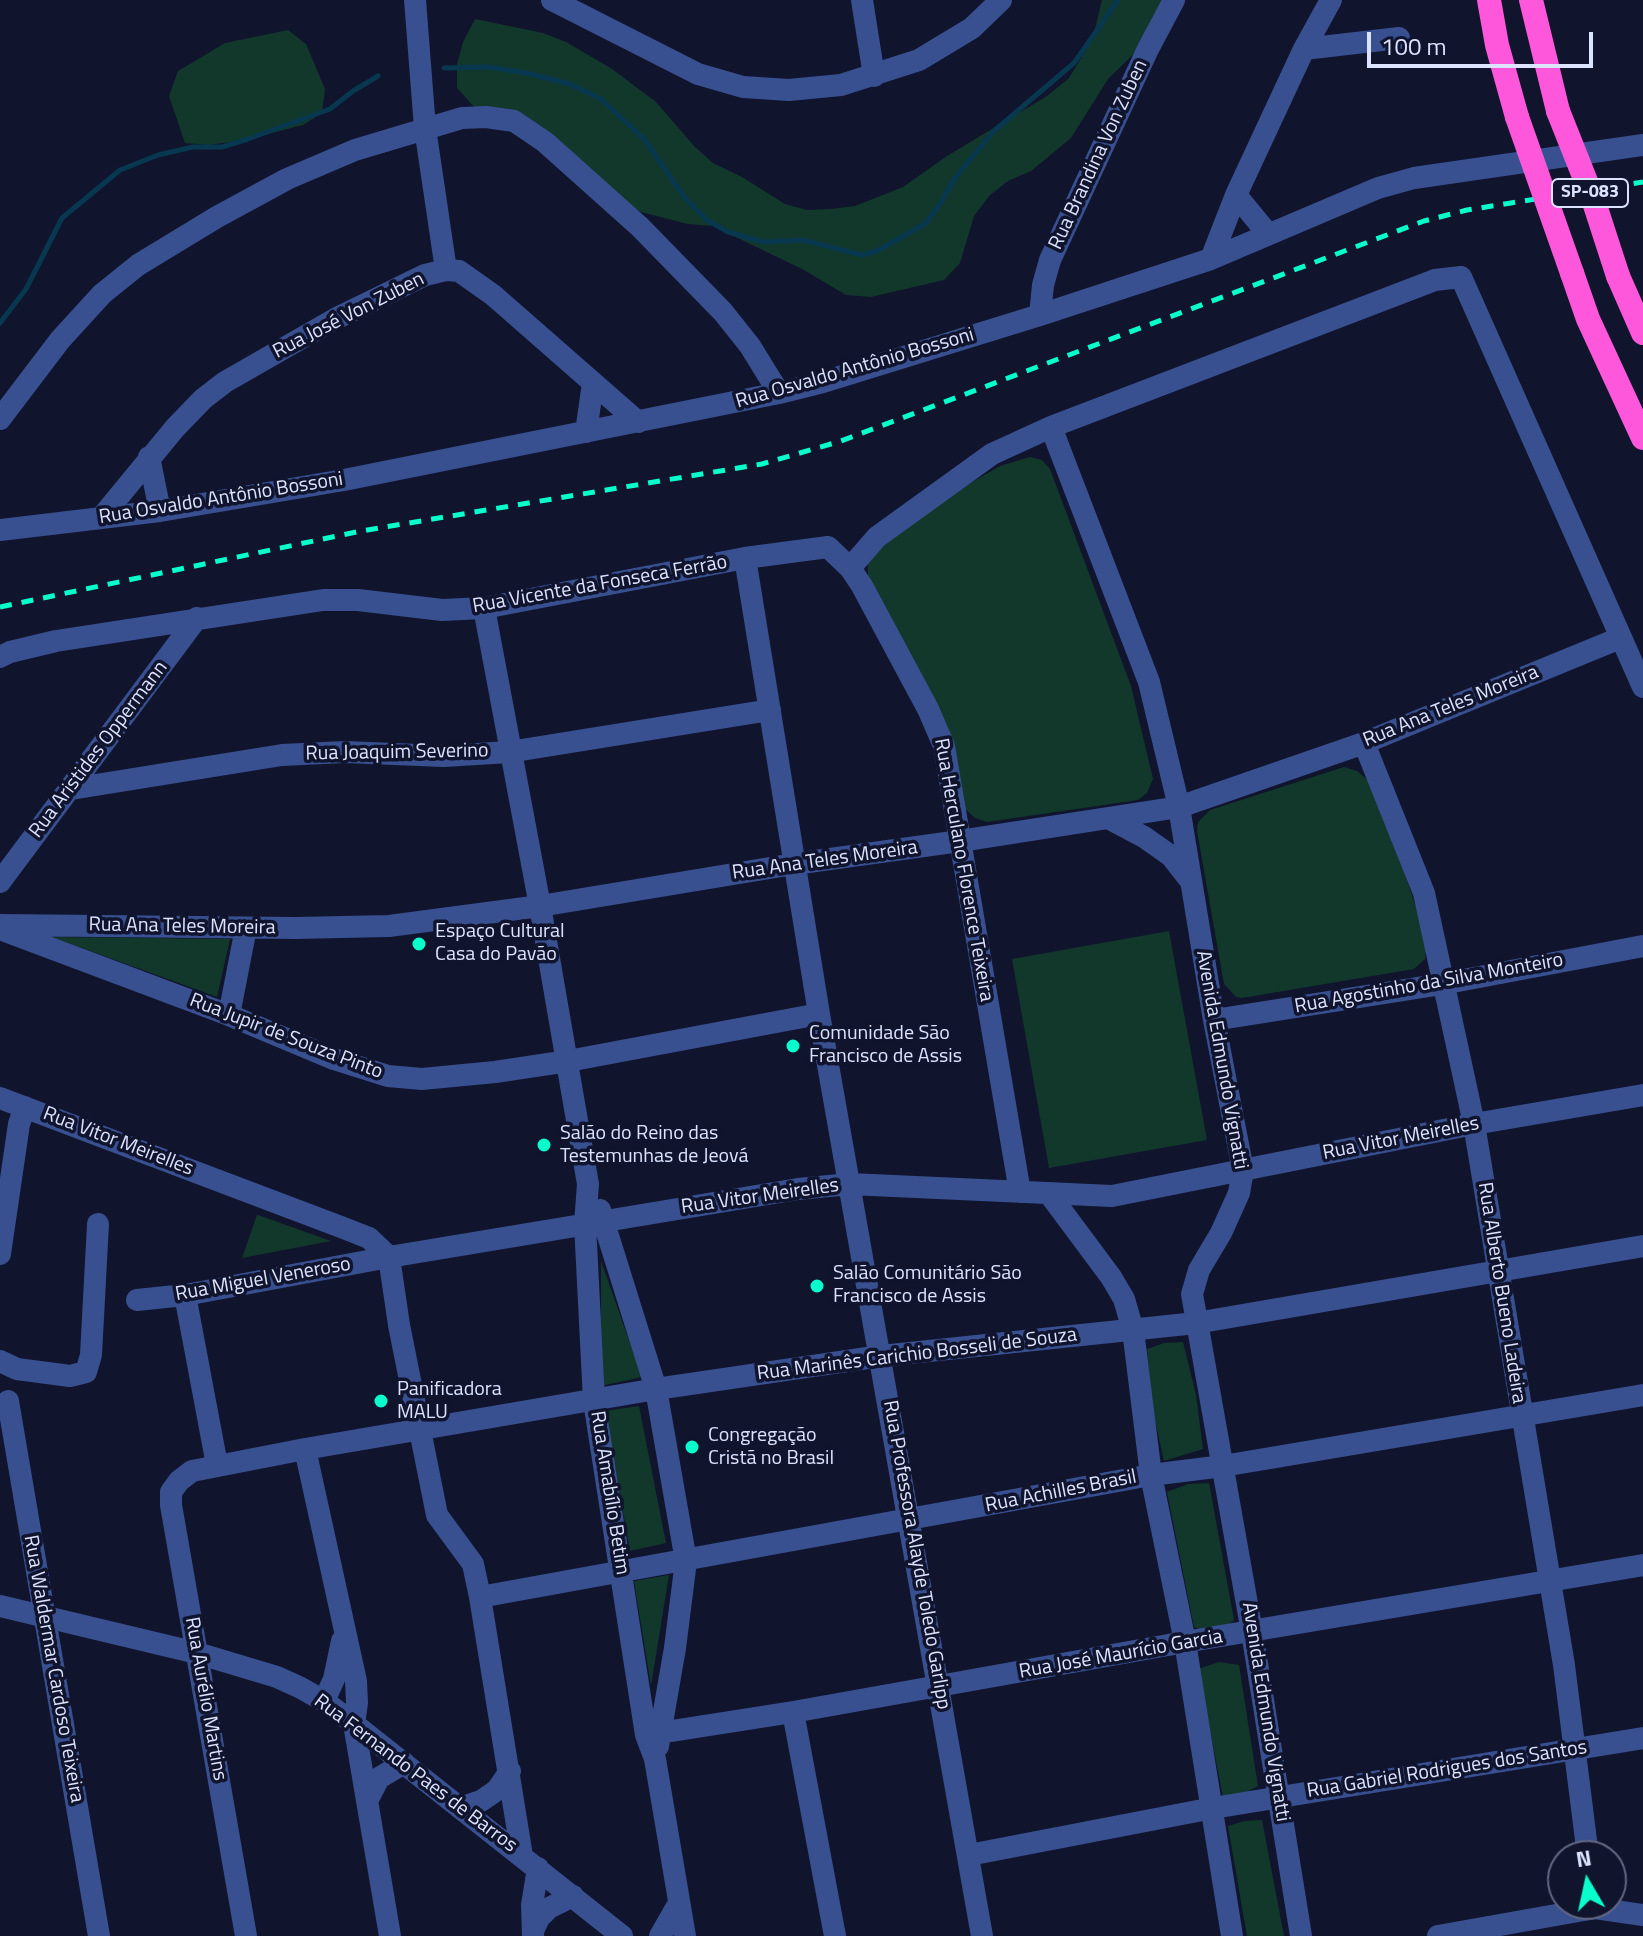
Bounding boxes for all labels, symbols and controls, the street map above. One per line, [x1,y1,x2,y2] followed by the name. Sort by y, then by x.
[1371,16,1597,66] scale bar
[1381,28,1447,64] text: 100 m
[1044,56,1154,254] street label: Rua Brandina Von Zuben
[1552,179,1628,207] road number: SP-083
[269,268,429,364] street label: Rua José Von Zuben
[733,323,977,415] street label: Rua Osvaldo Antônio Bossoni
[97,468,345,530] street label: Rua Osvaldo Antônio Bossoni
[471,551,729,619] street label: Rua Vicente da Fonseca Ferrão
[25,657,173,843] street label: Rua Aristides Oppermann
[1360,661,1542,753] street label: Rua Ana Teles Moreira
[928,736,998,1004] street label: Rua Herculano Florence Teixeira
[305,739,489,767] street label: Rua Joaquim Severino
[731,836,919,886] street label: Rua Ana Teles Moreira
[88,913,276,941] street label: Rua Ana Teles Moreira
[435,920,565,967] place label: Espaço Cultural Casa do Pavão
[410,935,428,953] marker: Espaço Cultural Casa do Pavão
[1190,949,1252,1171] street label: Avenida Edmundo Vignatti
[1293,949,1565,1019] street label: Rua Agostinho da Silva Monteiro
[186,989,386,1085] street label: Rua Jupir de Souza Pinto
[809,1022,962,1069] place label: Comunidade São Francisco de Assis
[784,1037,802,1055] marker: Comunidade São Francisco de Assis
[40,1102,196,1182] street label: Rua Vitor Meirelles
[1321,1112,1481,1166] street label: Rua Vitor Meirelles
[560,1122,748,1169] place label: Salão do Reino das Testemunhas de Jeová
[535,1136,553,1154] marker: Salão do Reino das Testemunhas de Jeová
[680,1174,840,1220] street label: Rua Vitor Meirelles
[1472,1181,1530,1405] street label: Rua Alberto Bueno Ladeira
[173,1253,353,1307] street label: Rua Miguel Veneroso
[833,1262,1022,1309] place label: Salão Comunitário São Francisco de Assis
[808,1277,826,1295] marker: Salão Comunitário São Francisco de Assis
[756,1323,1078,1387] street label: Rua Marinês Carichio Bosseli de Souza
[397,1378,502,1425] place label: Panificadora MALU
[372,1392,390,1410] marker: Panificadora MALU
[877,1399,955,1711] street label: Rua Professora Alayde Toledo Garlipp
[584,1409,634,1577] street label: Rua Amabílio Betim
[708,1424,834,1471] place label: Congregação Cristã no Brasil
[683,1438,701,1456] marker: Congregação Cristã no Brasil
[983,1466,1139,1518] street label: Rua Achilles Brasil
[18,1533,88,1805] street label: Rua Waldermar Cardoso Teixeira
[1236,1601,1294,1823] street label: Avenida Edmundo Vignatti
[179,1615,231,1783] street label: Rua Aurélio Martins
[1017,1625,1225,1685] street label: Rua José Maurício Garcia
[309,1690,521,1858] street label: Rua Fernando Paes de Barros
[1305,1736,1589,1804] street label: Rua Gabriel Rodrigues dos Santos
[1547,1840,1627,1920] north arrow
[1573,1840,1594,1876] text: N

